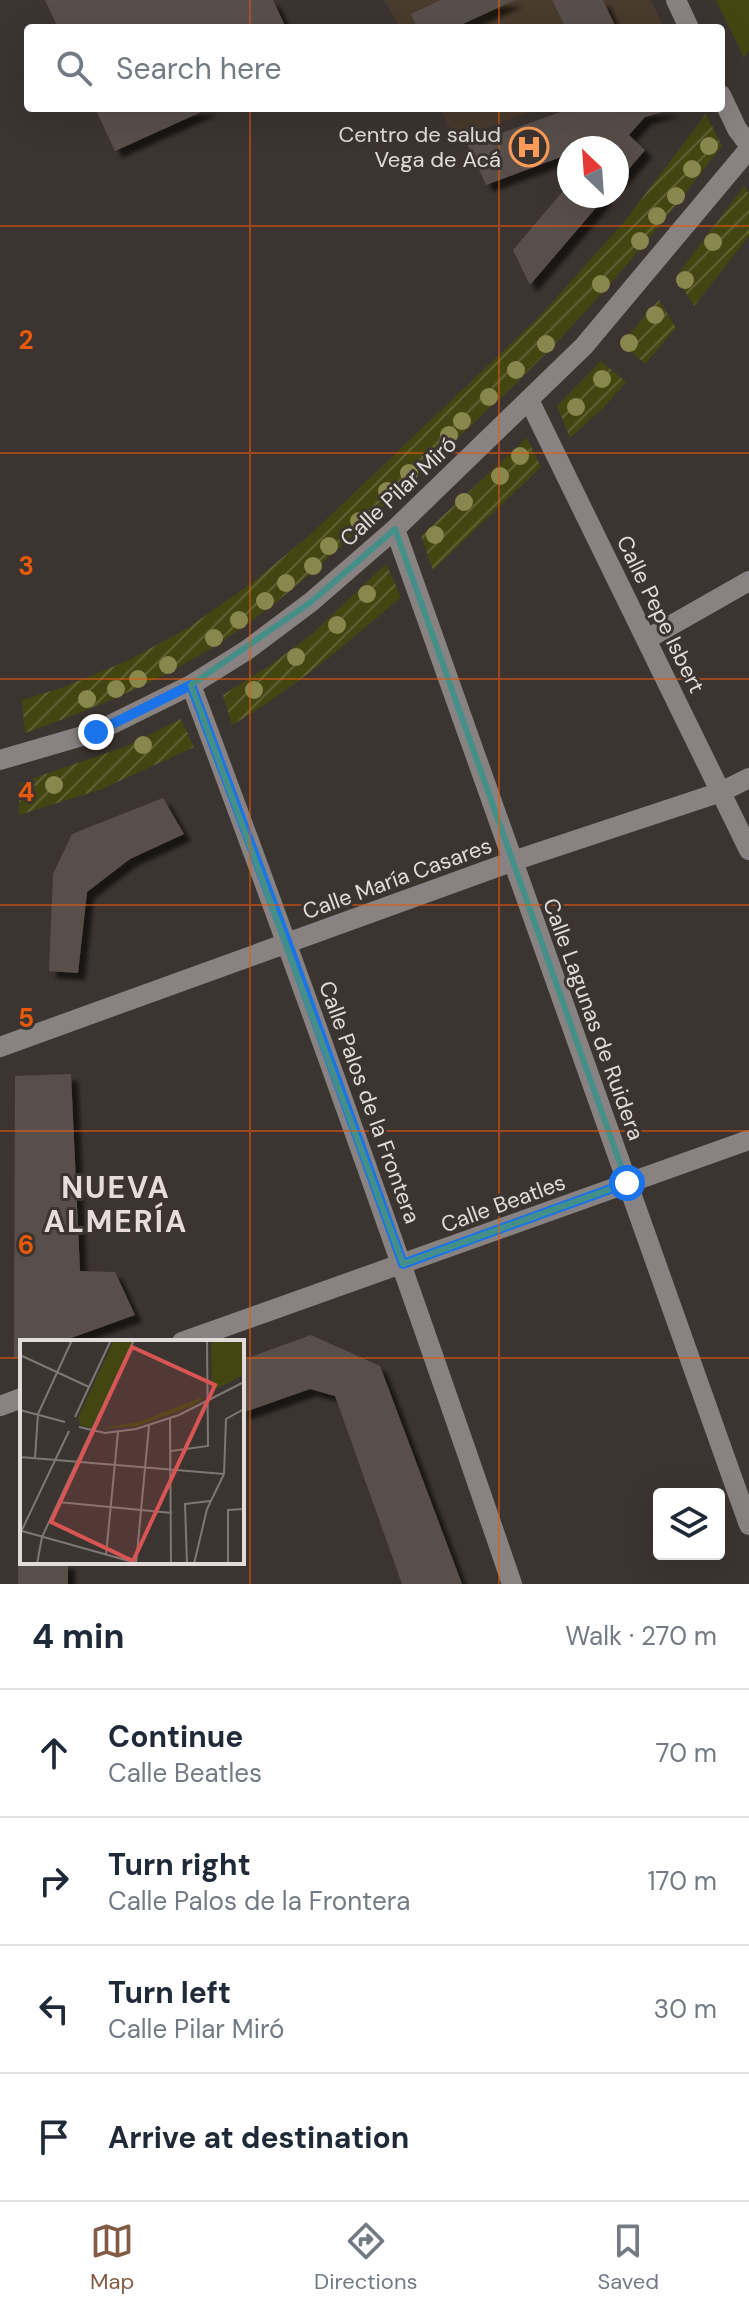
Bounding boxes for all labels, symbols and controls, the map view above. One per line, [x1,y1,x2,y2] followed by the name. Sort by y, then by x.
[24,24,725,112] search box
[52,46,96,90] icon: search
[116,49,282,88] text: Search here
[338,120,501,174] place label: Centro de salud Vega de Acá
[508,126,550,168] hospital icon: Centro de salud Vega de Acá
[557,136,629,208] north arrow
[18,323,34,357] text: 2
[334,430,463,553] street label: Calle Pilar Miró
[610,531,711,698] street label: Calle Pepe Isbert
[18,549,34,583] text: 3
[78,714,114,750] route end
[18,775,34,809] text: 4
[299,831,496,926] street label: Calle María Casares
[536,894,651,1144] street label: Calle Lagunas de Ruidera
[312,977,427,1227] street label: Calle Palos de la Frontera
[18,1001,34,1035] text: 5
[609,1165,645,1201] route start
[44,1168,188,1241] district label: NUEVA ALMERÍA
[437,1168,569,1239] street label: Calle Beatles
[18,1228,34,1262] text: 6
[20,1340,244,1564] inset map
[653,1488,725,1560] map controls
[653,1488,725,1560] button: layers
[32,1614,124,1659] text: 4 min
[565,1619,717,1653] text: Walk · 270 m
[108,1717,243,1756] text: Continue
[32,1731,76,1775] icon: ahead
[656,1736,717,1770] text: 70 m
[108,1756,262,1790] text: Calle Beatles
[108,1845,251,1884] text: Turn right
[32,1859,76,1903] icon: right
[648,1864,717,1898] text: 170 m
[108,1884,410,1918] text: Calle Palos de la Frontera
[108,1973,231,2012] text: Turn left
[32,1987,76,2031] icon: left
[654,1992,717,2026] text: 30 m
[108,2012,285,2046] text: Calle Pilar Miró
[32,2115,76,2159] icon: arrive
[108,2118,409,2157] text: Arrive at destination
[90,2219,134,2296] tab: Map
[314,2219,418,2296] tab: Directions
[597,2219,659,2296] tab: Saved

